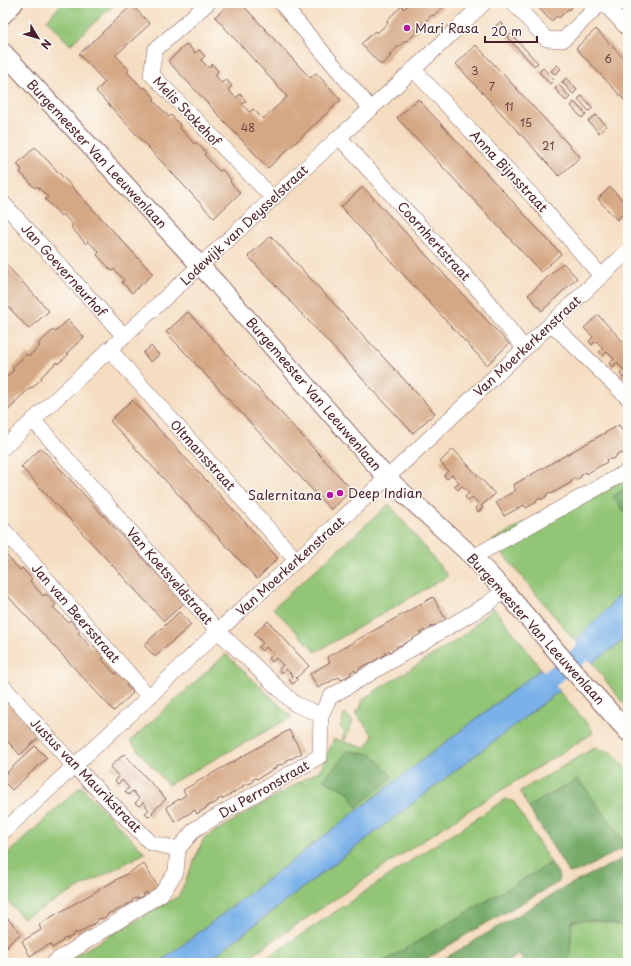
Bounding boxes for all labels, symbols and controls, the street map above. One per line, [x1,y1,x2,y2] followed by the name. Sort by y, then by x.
[18,18,58,58] north arrow
[415,18,479,37] place label: Mari Rasa
[485,18,537,44] scale bar
[491,22,522,40] text: 20 m
[402,23,412,33] marker: Mari Rasa
[37,36,56,53] text: N
[604,50,612,67] house number: 6
[471,62,479,79] house number: 3
[149,72,226,150] street label: Melis Stokehof
[23,75,172,232] street label: Burgemeester Van Leeuwenlaan
[489,78,495,95] house number: 7
[504,98,514,115] house number: 11
[520,114,532,131] house number: 15
[241,119,255,136] house number: 48
[466,125,553,216] street label: Anna Bijnsstraat
[542,137,554,154] house number: 21
[175,160,312,289] street label: Lodewijk van Deysselstraat
[393,197,475,285] street label: Coornhertstraat
[17,219,112,321] street label: Jan Goeverneurhof
[469,291,585,400] street label: Van Moerkerkenstraat
[242,313,386,475] street label: Burgemeester Van Leeuwenlaan
[166,415,241,494] street label: Oltmansstraat
[348,483,422,502] place label: Deep Indian
[248,485,323,504] place label: Salernitana
[335,488,345,498] marker: Deep Indian
[325,490,335,500] marker: Salernitana
[231,512,348,620] street label: Van Moerkerkenstraat
[123,523,218,628] street label: Van Koetsveldstraat
[463,549,610,709] street label: Burgemeester Van Leeuwenlaan
[28,559,125,667] street label: Jan van Beersstraat
[26,713,146,836] street label: Justus van Maurikstraat
[215,755,312,822] street label: Du Perronstraat

